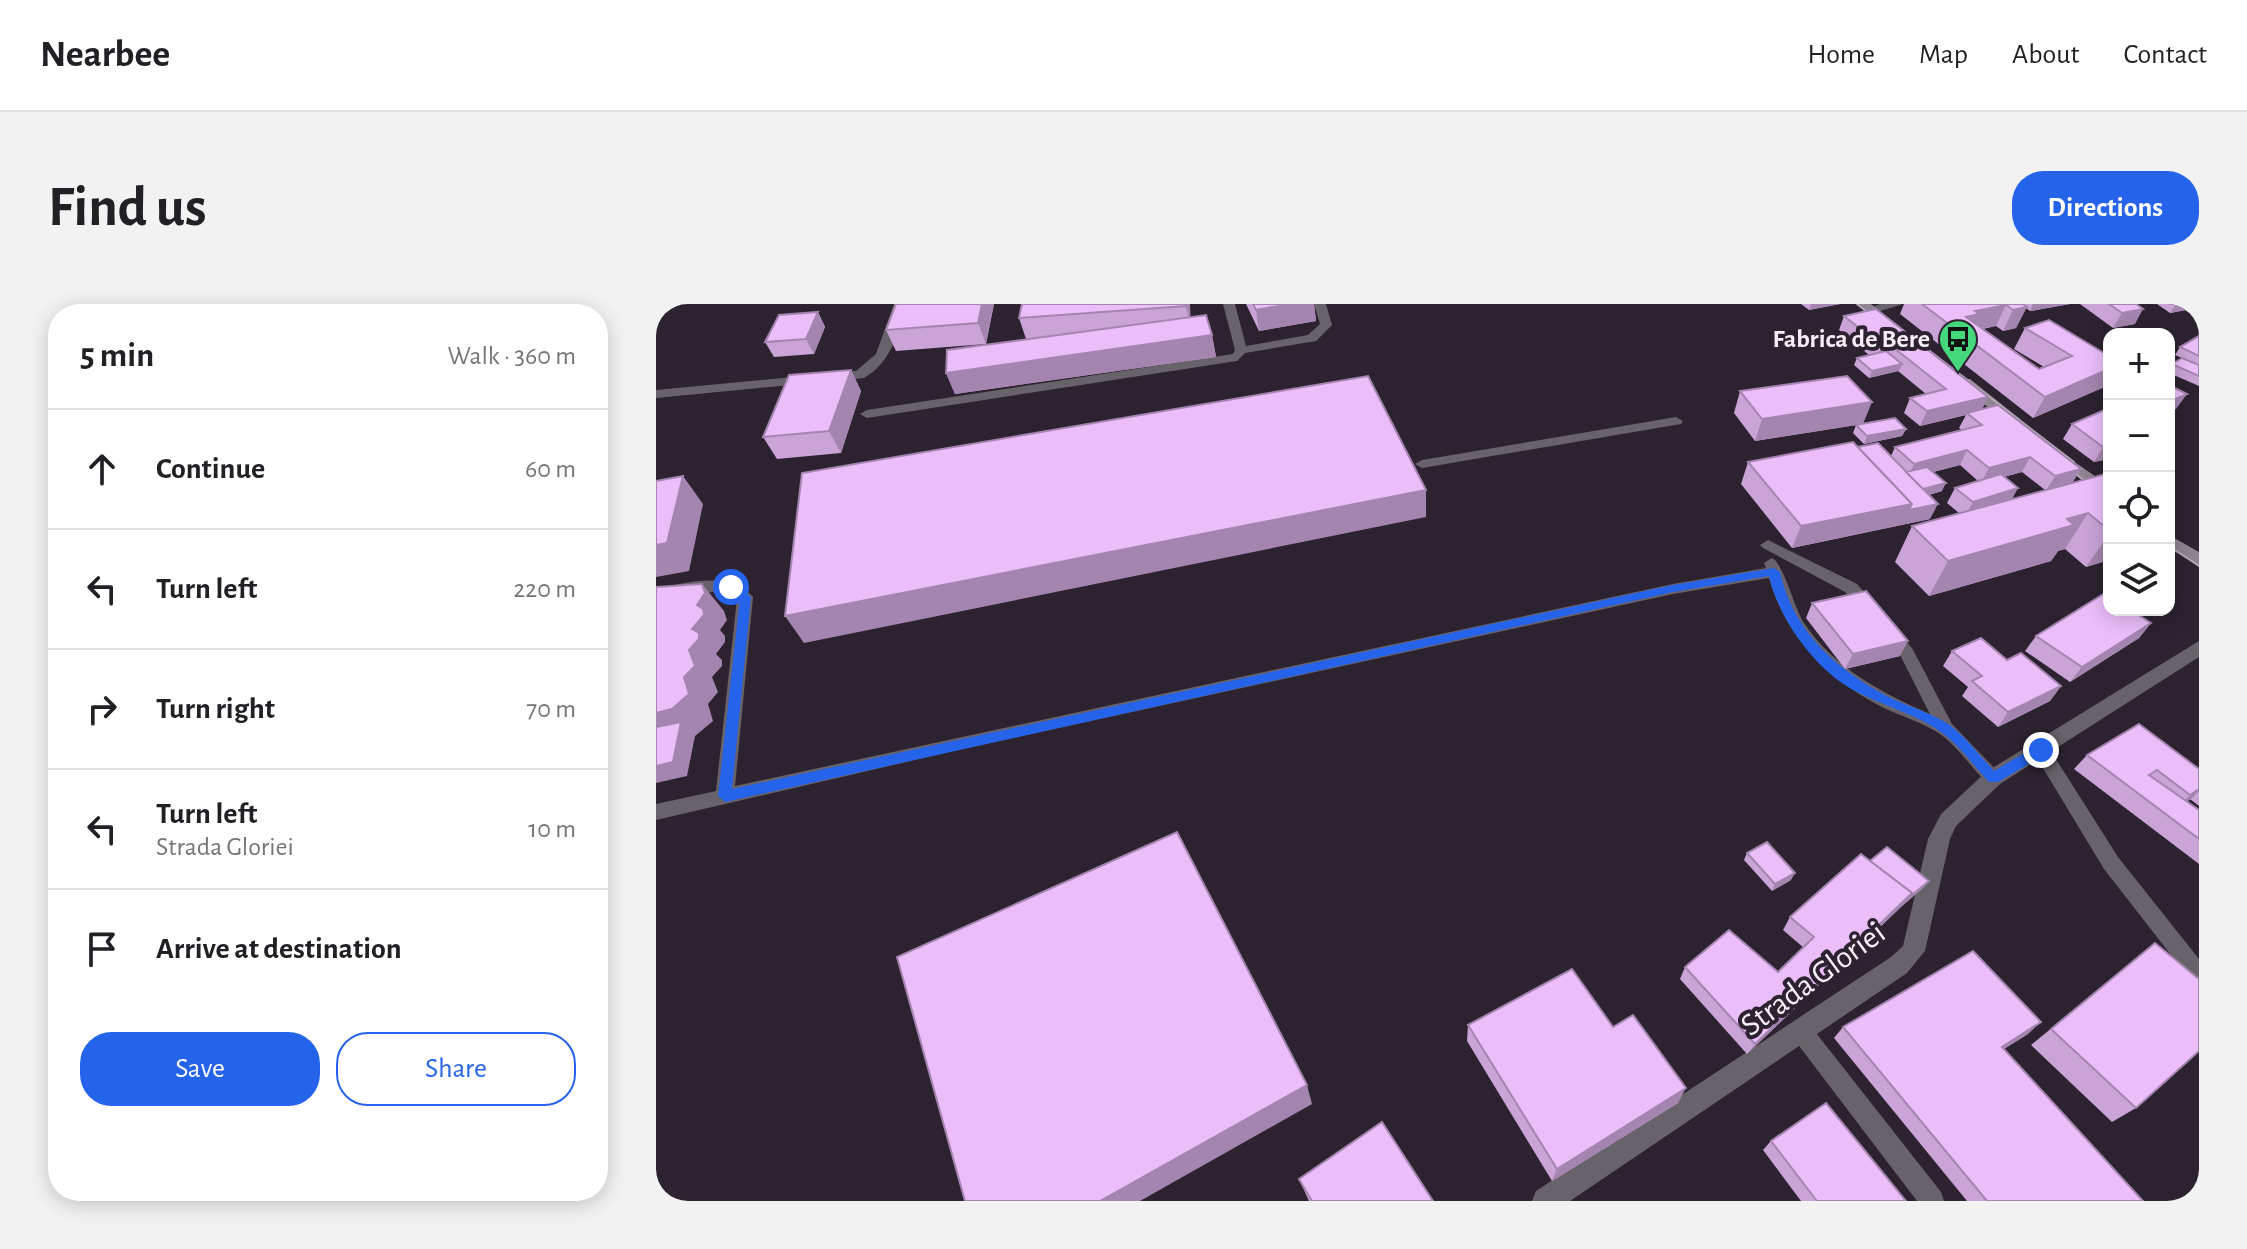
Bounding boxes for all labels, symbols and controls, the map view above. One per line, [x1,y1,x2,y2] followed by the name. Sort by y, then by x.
[40,36,170,74] text: Nearbee
[1808,41,1875,69] text: Home
[1919,41,1968,69] text: Map
[2012,41,2080,69] text: About
[2124,41,2207,69] text: Contact
[2012,171,2199,245] button: Directions
[48,180,206,236] text: Find us
[1937,318,1979,373] bus stop icon: Fabrica de Bere
[1772,326,1930,352] place label: Fabrica de Bere
[2103,328,2175,616] map controls
[2103,328,2175,400] button: +
[80,339,154,373] text: 5 min
[448,343,576,369] text: Walk · 360 m
[2103,400,2175,472] button: −
[80,447,124,491] icon: ahead
[156,454,265,484] text: Continue
[525,456,576,482] text: 60 m
[2103,472,2175,544] button: locate
[2103,544,2175,616] button: layers
[80,567,124,611] icon: left
[713,569,749,605] route start
[156,574,257,604] text: Turn left
[514,576,576,602] text: 220 m
[80,687,124,731] icon: right
[156,694,275,724] text: Turn right
[526,696,576,722] text: 70 m
[2023,732,2059,768] route end
[156,799,257,829] text: Turn left
[80,807,124,851] icon: left
[528,816,576,842] text: 10 m
[156,834,294,860] text: Strada Gloriei
[1735,916,1891,1042] street label: Strada Gloriei
[80,927,124,971] icon: arrive
[156,934,402,964] text: Arrive at destination
[80,1032,320,1106] button: Save
[336,1032,576,1106] button: Share

